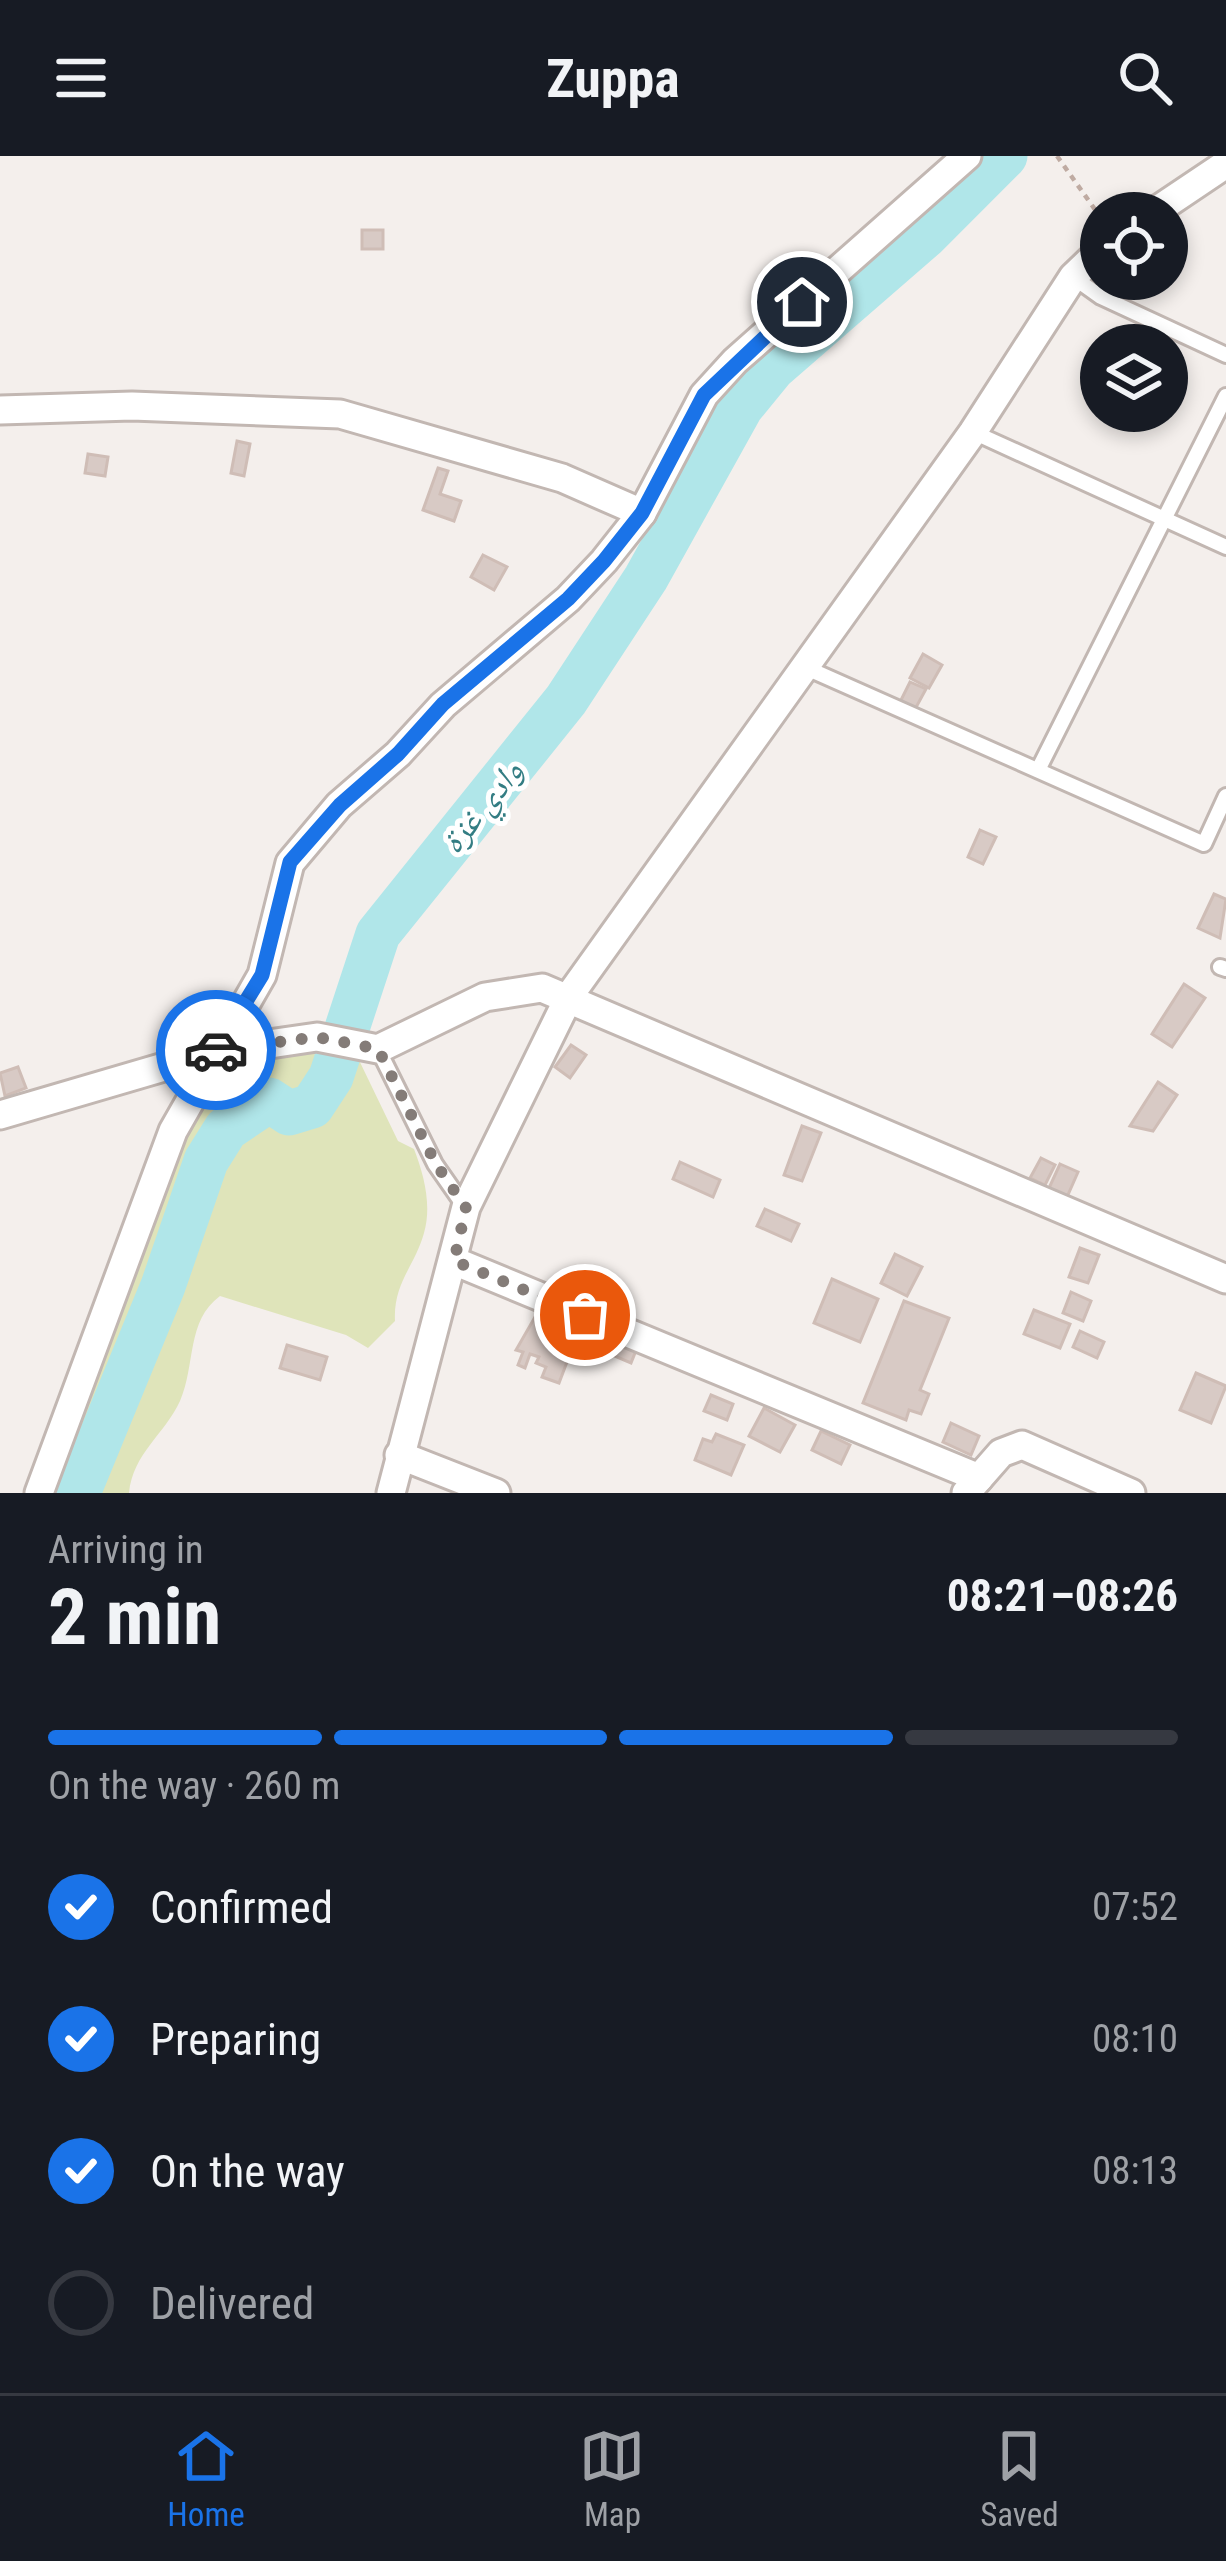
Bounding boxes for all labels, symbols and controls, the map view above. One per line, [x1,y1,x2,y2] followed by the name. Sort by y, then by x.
[48,45,114,111] icon: menu
[1112,45,1178,111] icon: search
[546,47,680,110] text: Zuppa
[1080,192,1188,432] map controls
[1080,192,1188,300] button: locate
[751,251,853,353] pin
[769,269,835,335] icon: home
[1080,324,1188,432] button: layers
[432,752,536,865] water label: وادي غزة
[156,990,276,1110] courier
[183,1017,249,1083] icon: car
[534,1264,636,1366] pin
[552,1282,618,1348] icon: bag
[48,1527,204,1573] text: Arriving in
[947,1569,1178,1622] text: 08:21–08:26
[48,1572,221,1663] text: 2 min
[48,1763,340,1809] text: On the way · 260 m
[48,1874,114,1940] icon: check
[150,1881,333,1934] text: Confirmed
[1092,1884,1178,1930] text: 07:52
[48,2006,114,2072] icon: check
[150,2013,321,2066] text: Preparing
[1092,2016,1178,2062] text: 08:10
[48,2138,114,2204] icon: check
[150,2145,345,2198] text: On the way
[1092,2148,1178,2194] text: 08:13
[150,2277,314,2330] text: Delivered
[167,2423,245,2534] tab: Home
[579,2423,645,2534] tab: Map
[980,2423,1059,2534] tab: Saved

